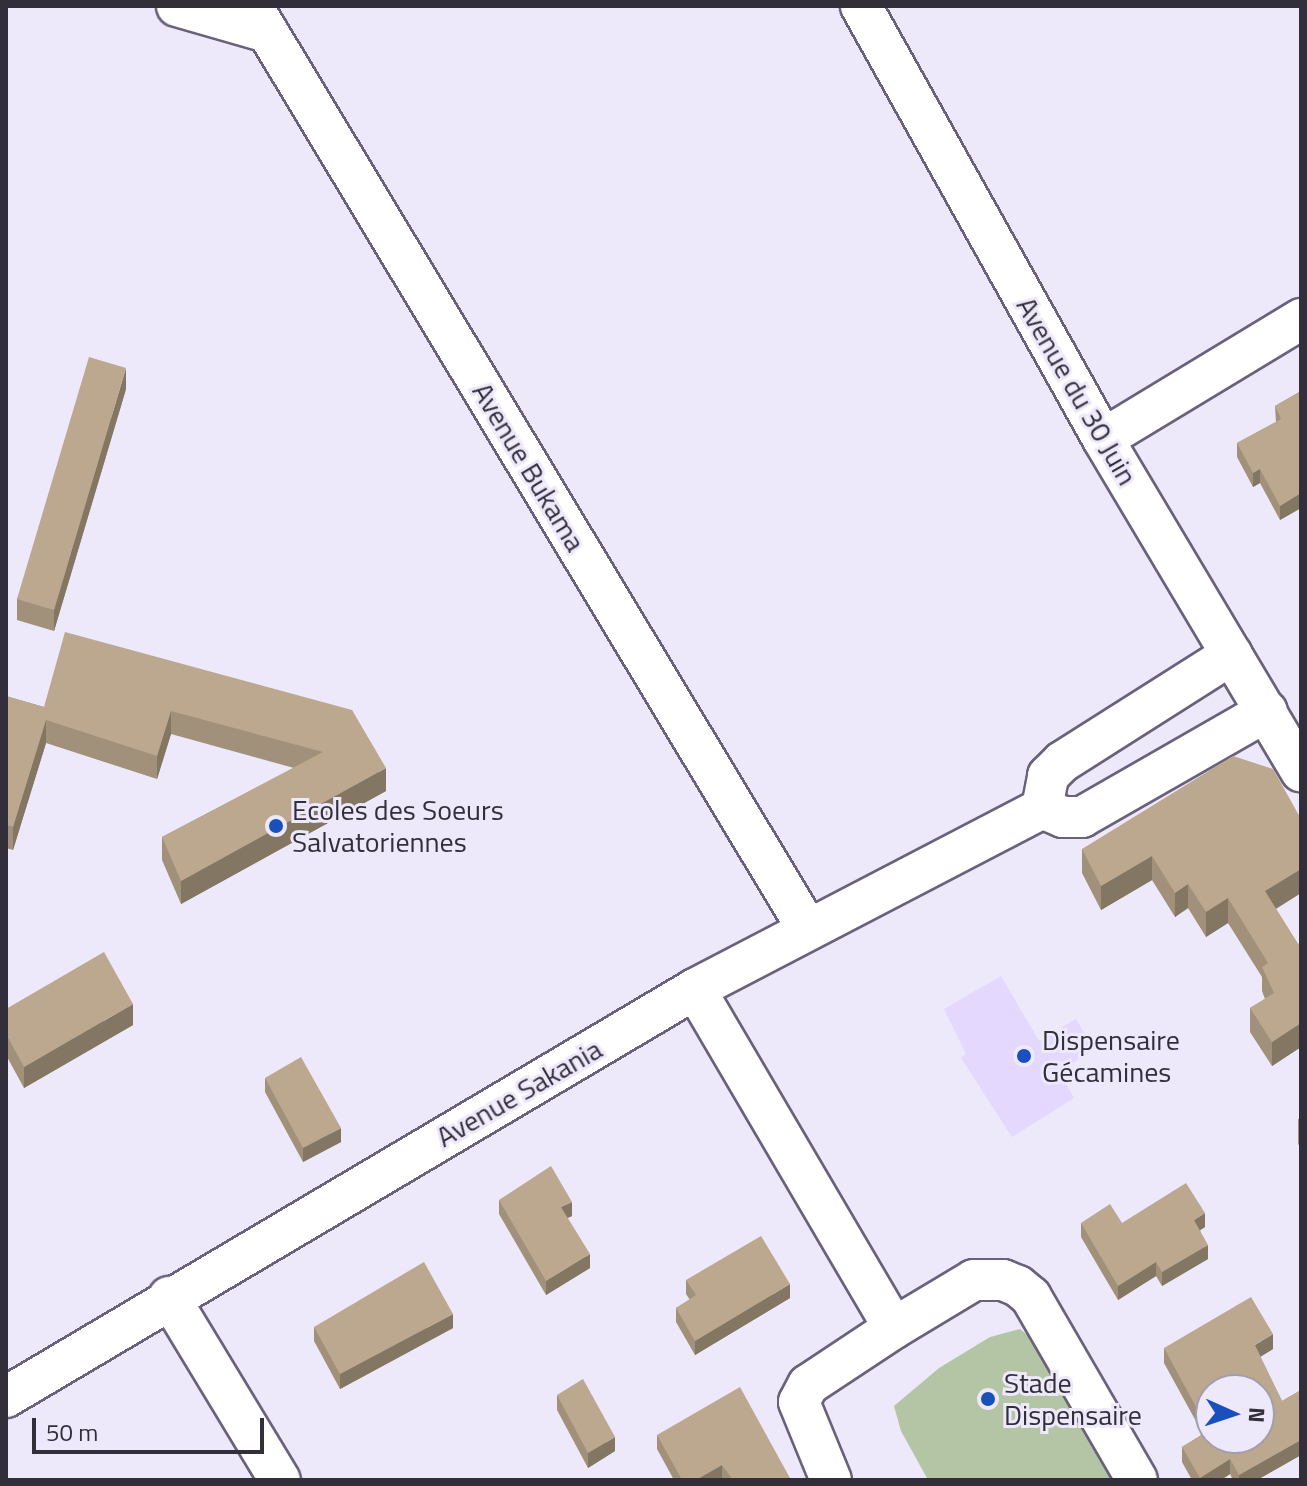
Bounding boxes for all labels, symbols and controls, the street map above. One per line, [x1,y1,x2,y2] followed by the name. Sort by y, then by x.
[1010,291,1144,491] street label: Avenue du 30 Juin
[466,377,592,557] street label: Avenue Bukama
[292,793,504,859] place label: Ecoles des Soeurs Salvatoriennes
[267,817,285,835] marker: Ecoles des Soeurs Salvatoriennes
[1042,1023,1180,1089] place label: Dispensaire Gécamines
[430,1032,608,1154] street label: Avenue Sakania
[1013,1045,1035,1067] marker: Dispensaire Gécamines
[1004,1366,1142,1432] place label: Stade Dispensaire
[1195,1374,1275,1454] north arrow
[979,1390,997,1408] marker: Stade Dispensaire
[36,1402,268,1452] scale bar
[1240,1407,1274,1424] text: N
[46,1414,98,1450] text: 50 m

